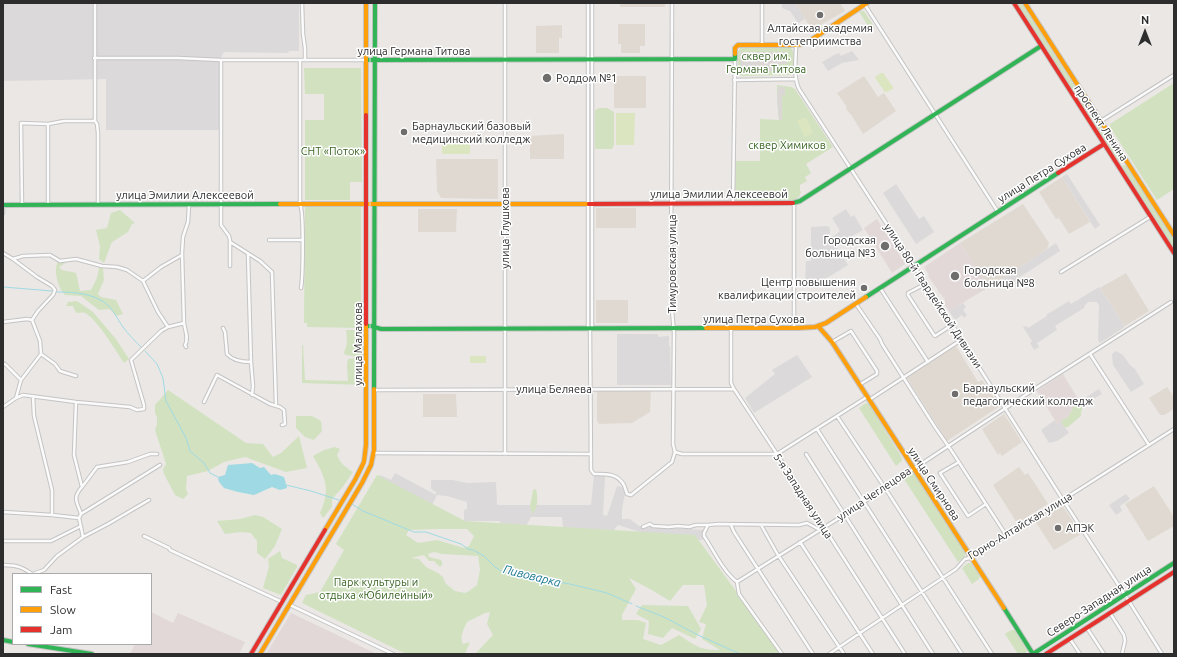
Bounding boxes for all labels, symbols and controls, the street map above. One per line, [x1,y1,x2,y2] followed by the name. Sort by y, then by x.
[815,10,825,20] marker: Алтайская академия гостеприимства
[1125,12,1165,52] north arrow
[1141,14,1149,26] text: N
[767,21,873,47] place label: Алтайская академия гостеприимства
[358,44,470,58] street label: улица Германа Титова
[726,49,806,75] park label: сквер им. Германа Титова
[556,71,617,85] place label: Роддом №1
[541,72,553,84] marker: Роддом №1
[1071,82,1131,164] street label: проспект Ленина
[412,119,531,145] place label: Барнаульский базовый медицинский колледж
[399,127,409,137] marker: Барнаульский базовый медицинский колледж
[748,138,826,152] park label: сквер Химиков
[995,140,1089,206] street label: улица Петра Сухова
[301,144,365,158] park label: СНТ «Поток»
[498,187,512,269] street label: улица Глушкова
[650,187,788,201] street label: улица Эмилии Алексеевой
[116,188,254,202] street label: улица Эмилии Алексеевой
[665,214,679,314] street label: Тимуровская улица
[881,221,985,371] street label: улица 80-й Гвардейской Дивизии
[805,233,876,259] place label: Городская больница №3
[879,240,891,252] marker: Городская больница №3
[964,263,1035,289] place label: Городская больница №8
[949,270,961,282] marker: Городская больница №8
[718,275,856,301] place label: Центр повышения квалификации строителей
[859,283,869,293] marker: Центр повышения квалификации строителей
[351,302,365,386] street label: улица Малахова
[703,312,805,326] street label: улица Петра Сухова
[963,381,1093,407] place label: Барнаульский педагогический колледж
[516,382,592,396] street label: улица Беляева
[950,389,960,399] marker: Барнаульский педагогический колледж
[905,445,963,523] street label: улица Смирнова
[771,451,835,541] street label: 5-я Западная улица
[834,464,914,524] street label: улица Чеглецова
[965,490,1075,562] street label: Горно-Алтайская улица
[1066,521,1094,535] place label: АПЭК
[1053,523,1063,533] marker: АПЭК
[502,562,562,590] water label: Пивоварка
[1044,562,1154,640] street label: Северо-Западная улица
[12,573,152,645] legend
[319,575,433,601] park label: Парк культуры и отдыха «Юбилейный»
[50,583,72,596] text: Fast
[50,603,76,616] text: Slow
[50,623,72,636] text: Jam

